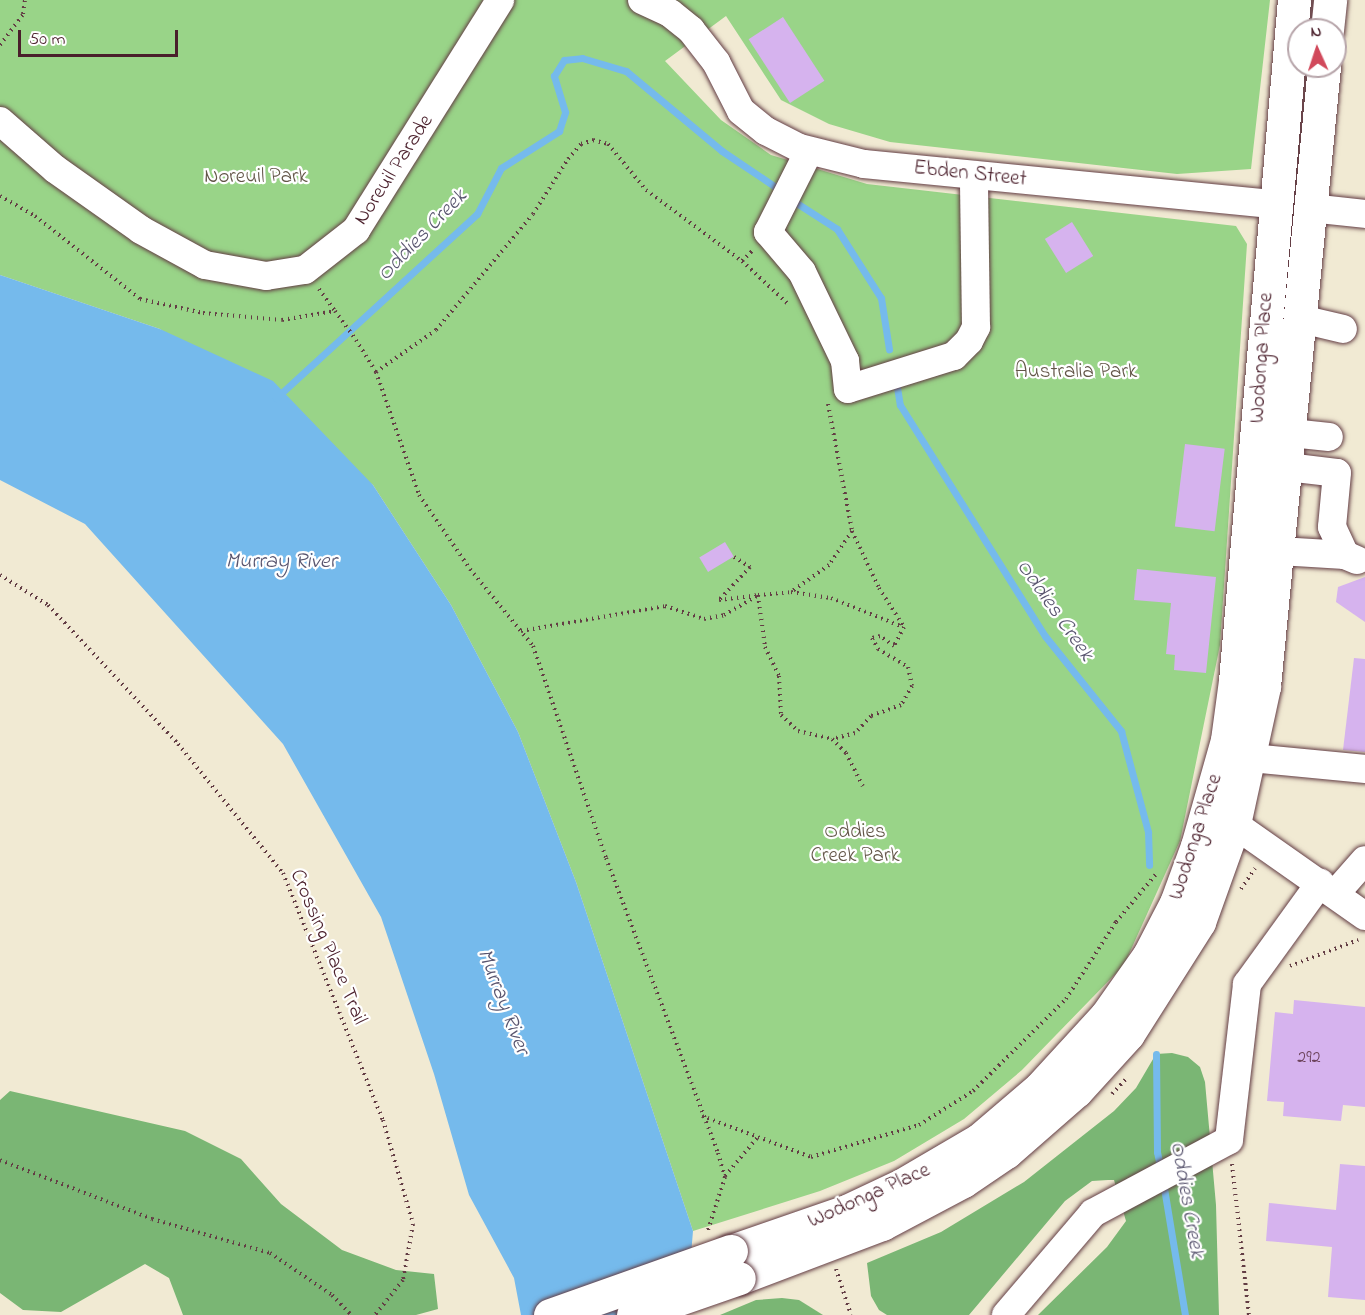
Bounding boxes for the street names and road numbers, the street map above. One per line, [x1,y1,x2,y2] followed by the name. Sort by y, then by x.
[349,110,439,230] street label: Noreuil Parade
[912,156,1028,192] street label: Ebden Street
[1245,292,1279,424] street label: Wodonga Place
[1164,771,1228,903] street label: Wodonga Place
[284,866,372,1028] street label: Crossing Place Trail
[804,1158,934,1234] street label: Wodonga Place

